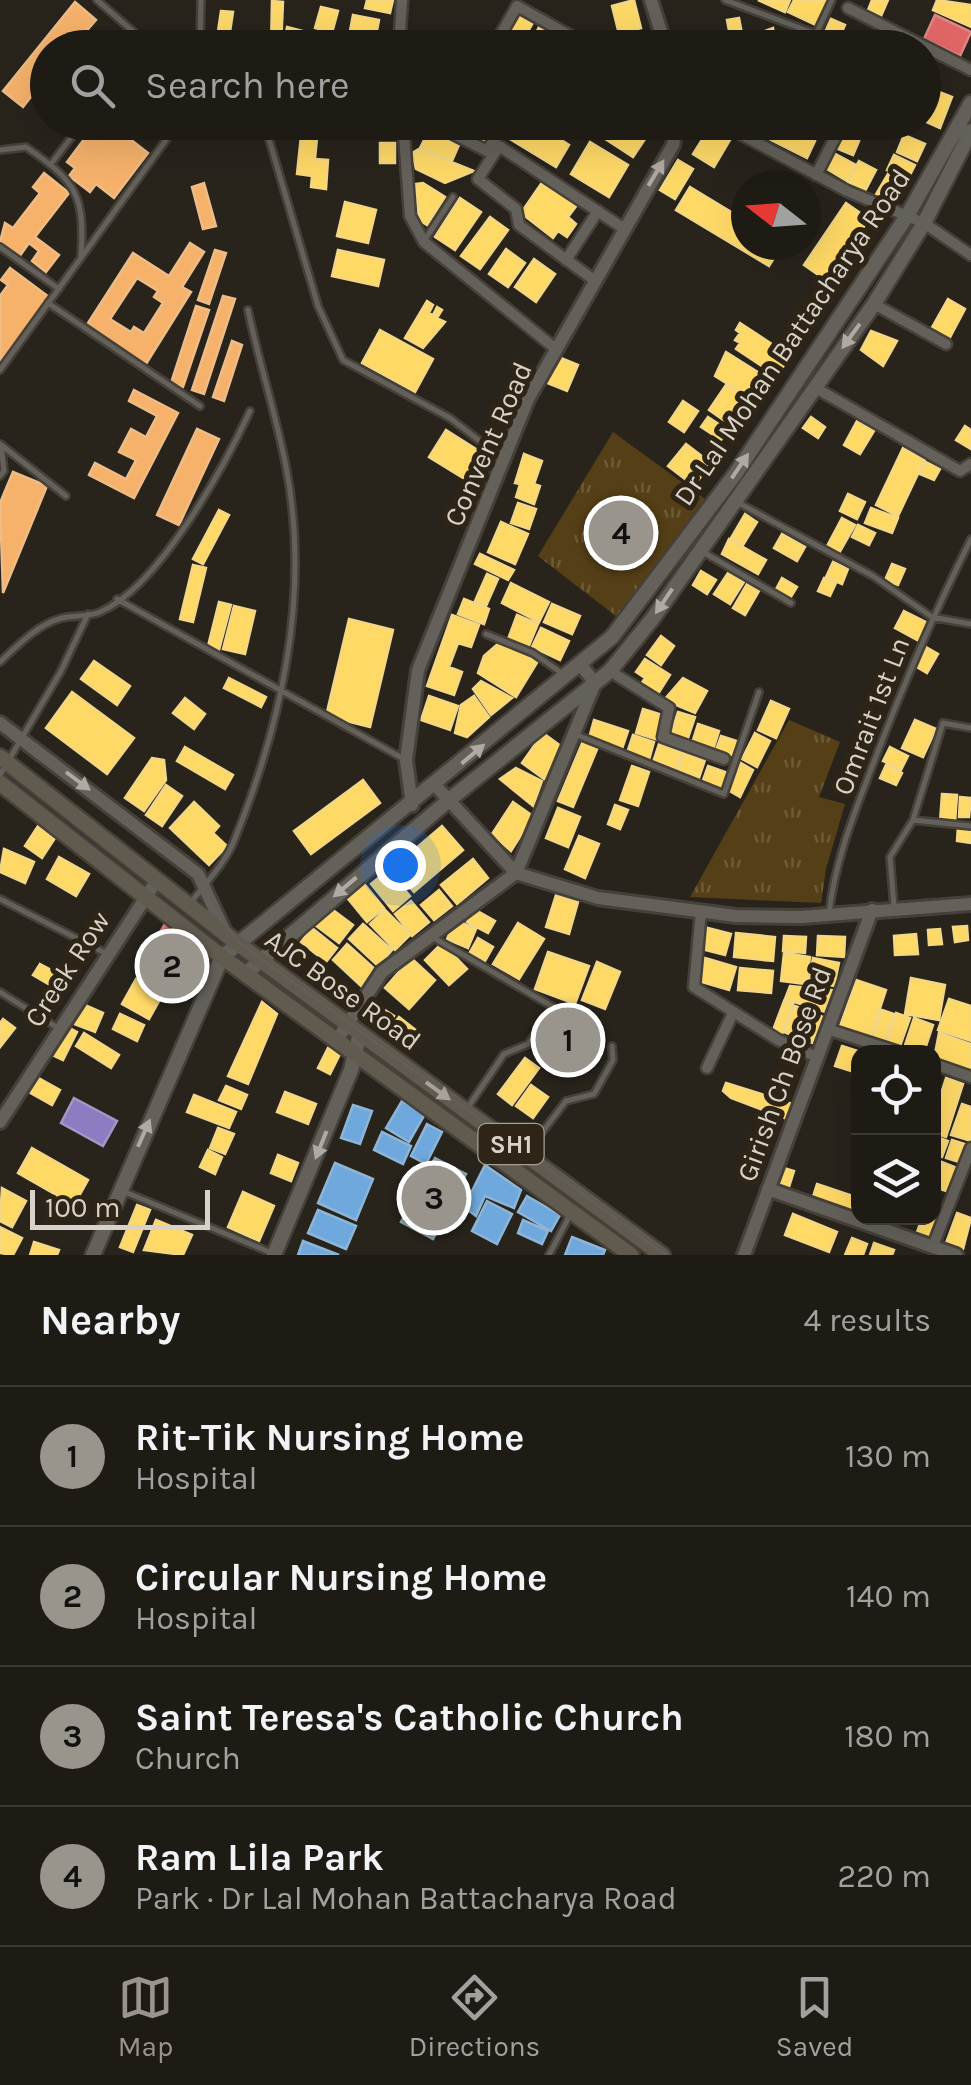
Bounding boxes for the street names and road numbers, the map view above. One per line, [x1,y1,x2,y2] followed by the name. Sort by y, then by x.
[667,162,917,512] street label: Dr Lal Mohan Battacharya Road
[437,357,539,531] street label: Convent Road
[826,632,916,800] street label: Omrait 1st Ln
[17,905,117,1033] street label: Creek Row
[259,923,427,1057] street label: AJC Bose Road
[730,962,838,1186] street label: Girish Ch Bose Rd
[478,1124,544,1164] road number: SH1

